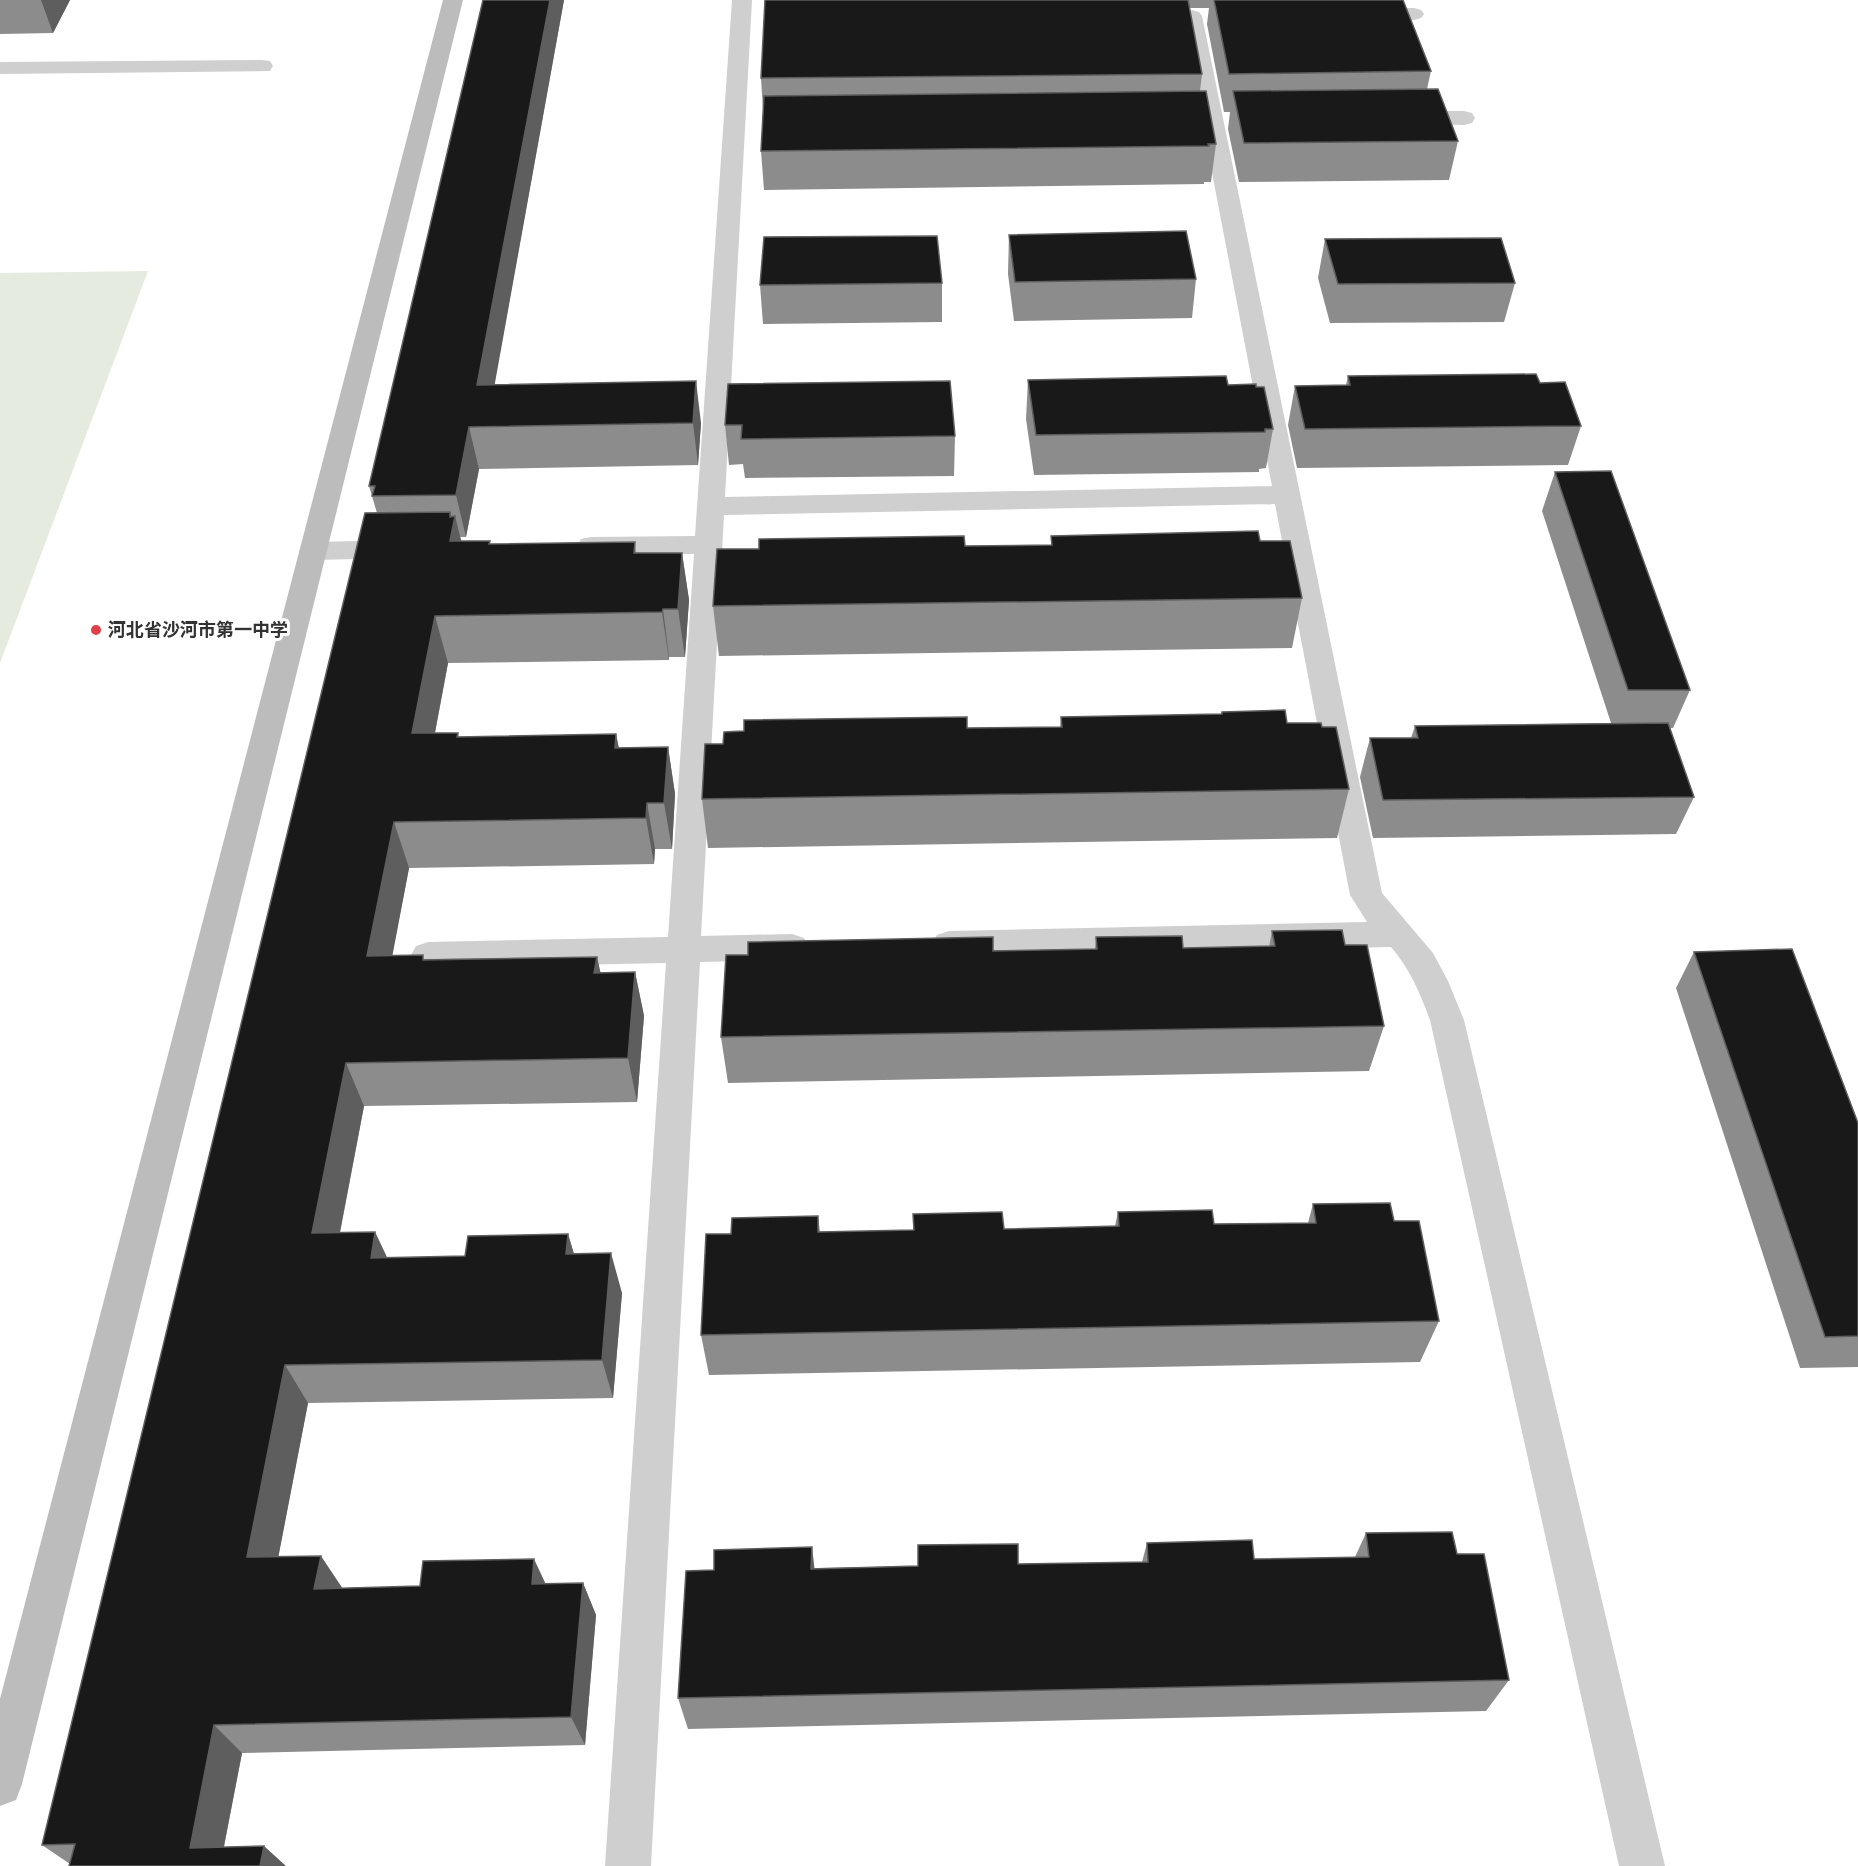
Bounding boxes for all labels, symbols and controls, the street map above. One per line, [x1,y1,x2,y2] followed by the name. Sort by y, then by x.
[108,618,288,641] place label: 河北省沙河市第一中学
[89,623,103,637] marker: 河北省沙河市第一中学

